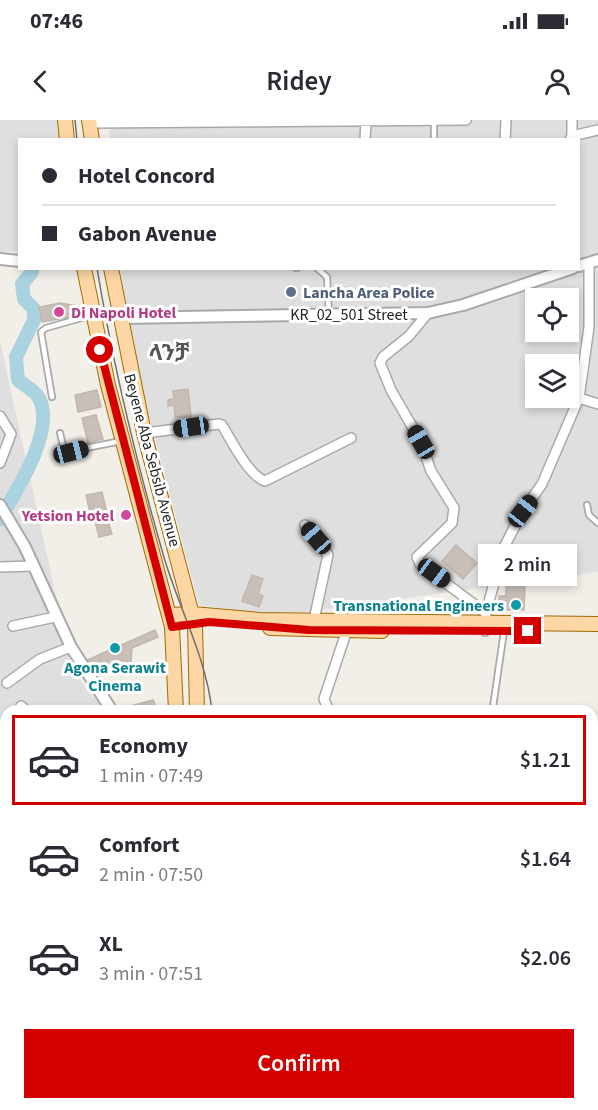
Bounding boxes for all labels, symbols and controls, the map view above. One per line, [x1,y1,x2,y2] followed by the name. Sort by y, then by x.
[30,5,83,37] text: 07:46
[266,62,332,101] text: Ridey
[24,65,57,98] icon: back
[541,65,574,98] icon: person
[78,160,215,192] text: Hotel Concord
[78,218,217,250] text: Gabon Avenue
[303,282,435,304] place label: Lancha Area Police
[284,285,298,299] marker: Lancha Area Police
[525,288,579,408] map controls
[525,288,579,342] button: locate
[71,302,176,324] place label: Di Napoli Hotel
[290,304,408,326] street label: KR_02_501 Street
[52,305,66,319] marker: Di Napoli Hotel
[86,336,113,363] route start
[149,337,189,369] district label: ላንቻ
[525,354,579,408] button: layers
[118,371,186,549] street label: Beyene Aba Sebsib Avenue
[172,416,210,438] car
[404,422,438,462] car
[51,439,91,465] car
[505,491,541,531] car
[21,505,114,527] place label: Yetsion Hotel
[119,508,133,522] marker: Yetsion Hotel
[297,519,335,557] car
[478,544,578,586] callout: 2 min
[504,551,551,579] text: 2 min
[414,555,454,591] car
[333,595,504,617] place label: Transnational Engineers
[509,598,523,612] marker: Transnational Engineers
[514,617,541,644] route end
[108,641,122,655] marker: Agona Serawit Cinema
[63,657,166,697] place label: Agona Serawit Cinema
[99,730,188,762] text: Economy
[27,733,81,787] icon: car
[520,744,571,776] text: $1.21
[99,762,203,790] text: 1 min · 07:49
[99,829,180,861] text: Comfort
[27,832,81,886] icon: car
[520,843,571,875] text: $1.64
[99,861,203,889] text: 2 min · 07:50
[99,928,123,960] text: XL
[27,931,81,985] icon: car
[520,942,571,974] text: $2.06
[99,960,203,988] text: 3 min · 07:51
[24,1029,574,1098] button: Confirm

